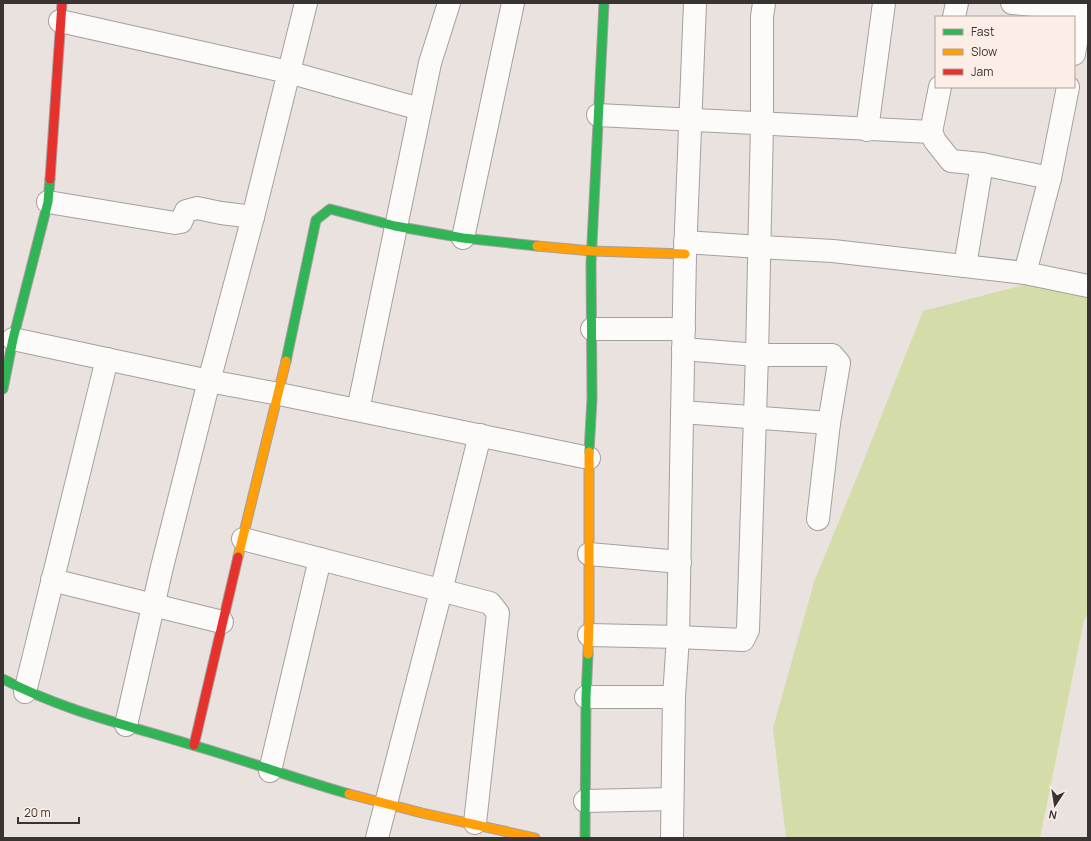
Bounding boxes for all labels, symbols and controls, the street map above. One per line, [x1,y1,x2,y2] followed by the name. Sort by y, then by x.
[935,16,1075,88] legend
[971,23,995,40] text: Fast
[971,43,997,60] text: Slow
[971,63,993,80] text: Jam
[1035,785,1075,825] north arrow
[18,799,79,825] scale bar
[24,804,51,821] text: 20 m
[1047,807,1058,823] text: N

